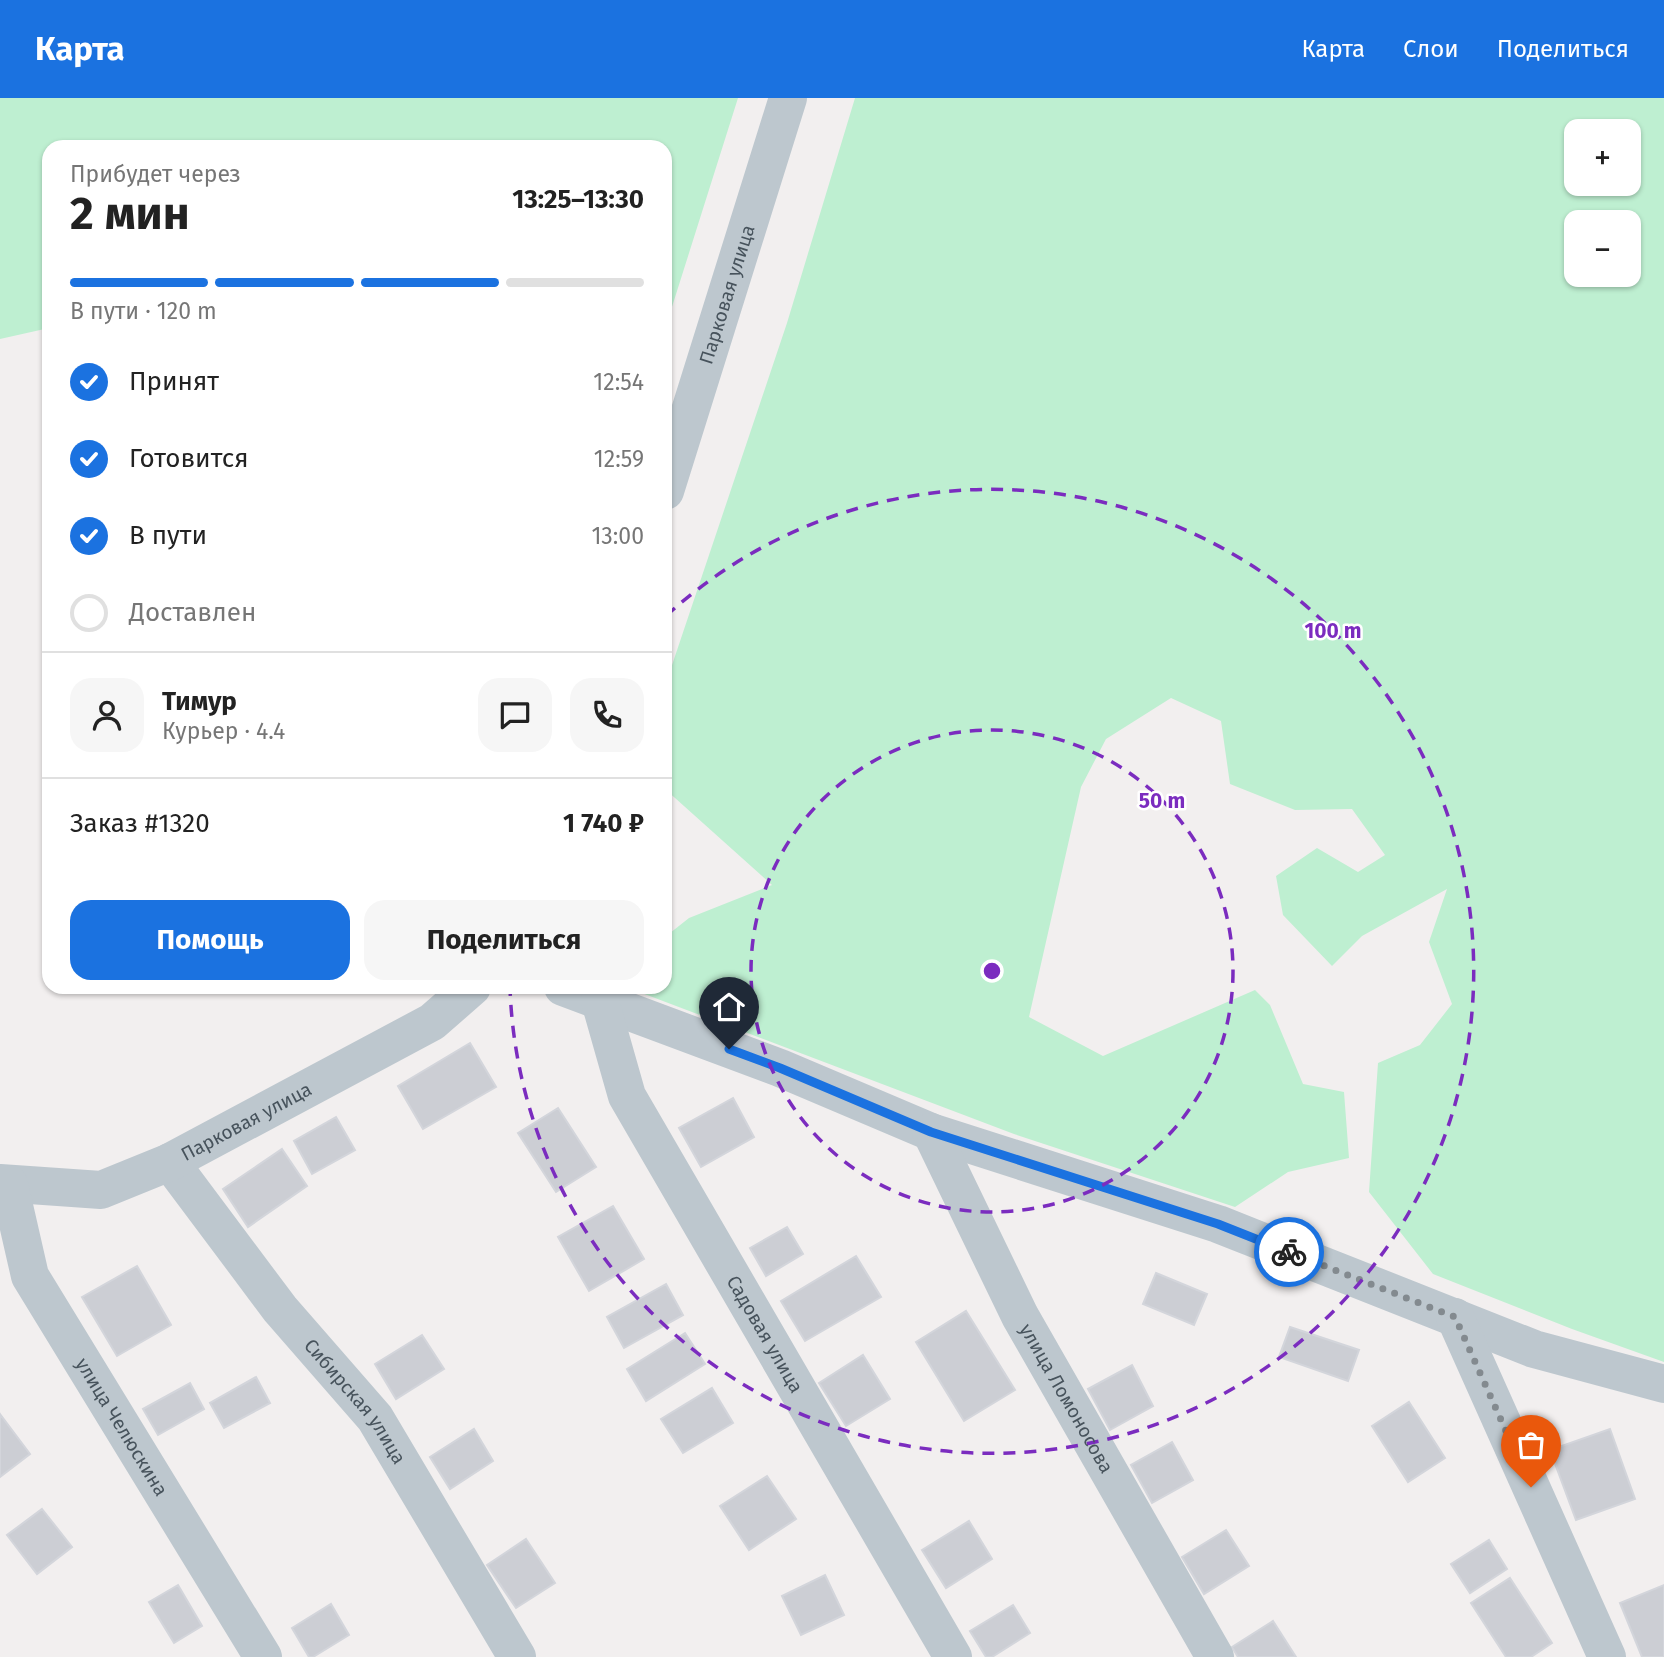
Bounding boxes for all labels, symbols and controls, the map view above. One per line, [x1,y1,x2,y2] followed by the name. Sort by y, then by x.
[35,29,125,69] text: Карта
[1301,35,1365,63] text: Карта
[1403,35,1459,63] text: Слои
[1497,35,1629,63] text: Поделиться
[1564,119,1641,287] map controls
[1564,119,1641,196] button: +
[70,160,241,188] text: Прибудет через
[512,184,644,215] text: 13:25–13:30
[70,186,190,241] text: 2 мин
[1564,210,1641,287] button: −
[694,222,760,367] street label: Парковая улица
[70,297,217,325] text: В пути · 120 m
[70,363,108,401] icon: check
[129,366,219,397] text: Принят
[593,368,644,396] text: 12:54
[70,440,108,478] icon: check
[129,443,249,474] text: Готовится
[594,445,644,473] text: 12:59
[70,517,108,555] icon: check
[129,520,207,551] text: В пути
[591,522,644,550] text: 13:00
[129,597,256,628] text: Доставлен
[1304,618,1362,644] text: 100 m
[70,678,144,752] button: person
[478,678,552,752] button: chat
[570,678,644,752] button: phone
[162,686,237,717] text: Тимур
[162,717,285,745] text: Курьер · 4.4
[1139,788,1185,814] text: 50 m
[70,808,210,839] text: Заказ #1320
[563,808,644,839] text: 1 740 ₽
[70,900,350,980] button: Помощь
[364,900,644,980] button: Поделиться
[980,959,1004,983] centre of rings
[699,977,759,1049] pin
[710,988,748,1026] icon: home
[177,1078,316,1166] street label: Парковая улица
[1254,1217,1324,1287] courier
[1270,1233,1308,1271] icon: bike
[722,1271,808,1397] street label: Садовая улица
[1015,1319,1118,1477] street label: улица Ломоносова
[299,1334,411,1468] street label: Сибирская улица
[71,1354,173,1500] street label: улица Челюскина
[1501,1415,1561,1487] pin
[1512,1426,1550,1464] icon: bag

